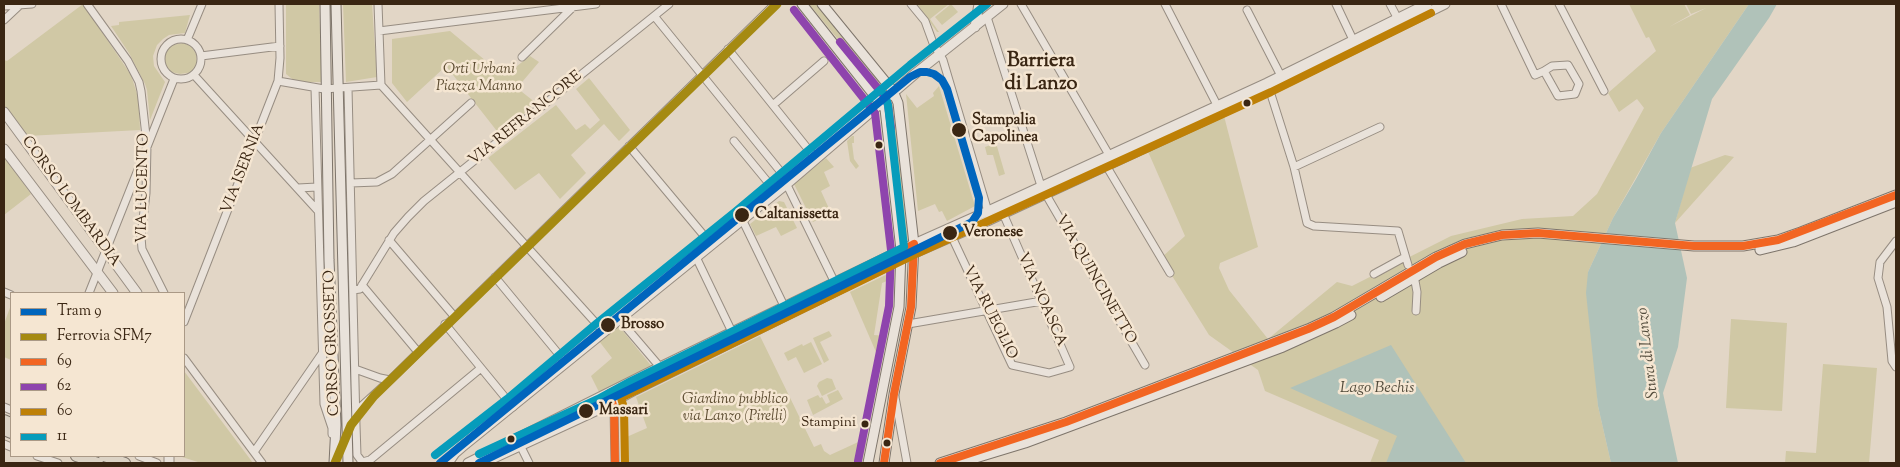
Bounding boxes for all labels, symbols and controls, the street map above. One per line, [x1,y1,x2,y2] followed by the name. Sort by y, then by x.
[1005,51,1077,98] district label: Barriera di Lanzo
[436,61,522,96] park label: Orti Urbani Piazza Manno
[466,68,586,170] street label: VIA REFRANCORE
[1242,98,1252,108] unlabelled marker
[972,112,1038,147] place label: Stampalia Capolinea
[219,121,269,217] street label: VIA ISERNIA
[950,121,968,139] marker: Stampalia Capolinea
[17,133,123,271] street label: CORSO LOMBARDIA
[134,133,154,243] street label: VIA LUCENTO
[874,140,884,150] unlabelled marker
[733,206,751,224] marker: Caltanissetta
[755,206,839,224] place label: Caltanissetta
[1051,212,1139,348] street label: VIA QUINCINETTO
[941,224,959,242] marker: Veronese
[963,224,1023,242] place label: Veronese
[1012,250,1070,350] street label: VIA NOASCA
[958,263,1020,363] street label: VIA RUEGLIO
[321,270,345,416] street label: CORSO GROSSETO
[10,292,185,457] legend
[57,301,102,322] text: Tram 9
[1634,306,1664,400] water label: Stura di Lanzo
[599,316,617,334] marker: Brosso
[621,316,664,334] place label: Brosso
[57,326,152,347] text: Ferrovia SFM7
[57,351,72,372] text: 69
[57,376,71,397] text: 62
[1340,379,1414,399] water label: Lago Bechis
[682,391,788,426] park label: Giardino pubblico via Lanzo (Pirelli)
[57,401,72,422] text: 60
[577,402,595,420] marker: Massari
[599,402,648,420] place label: Massari
[801,416,856,432] place label: Stampini
[860,419,870,429] marker: Stampini
[57,426,67,447] text: 11
[506,434,516,444] unlabelled marker
[882,438,892,448] unlabelled marker

